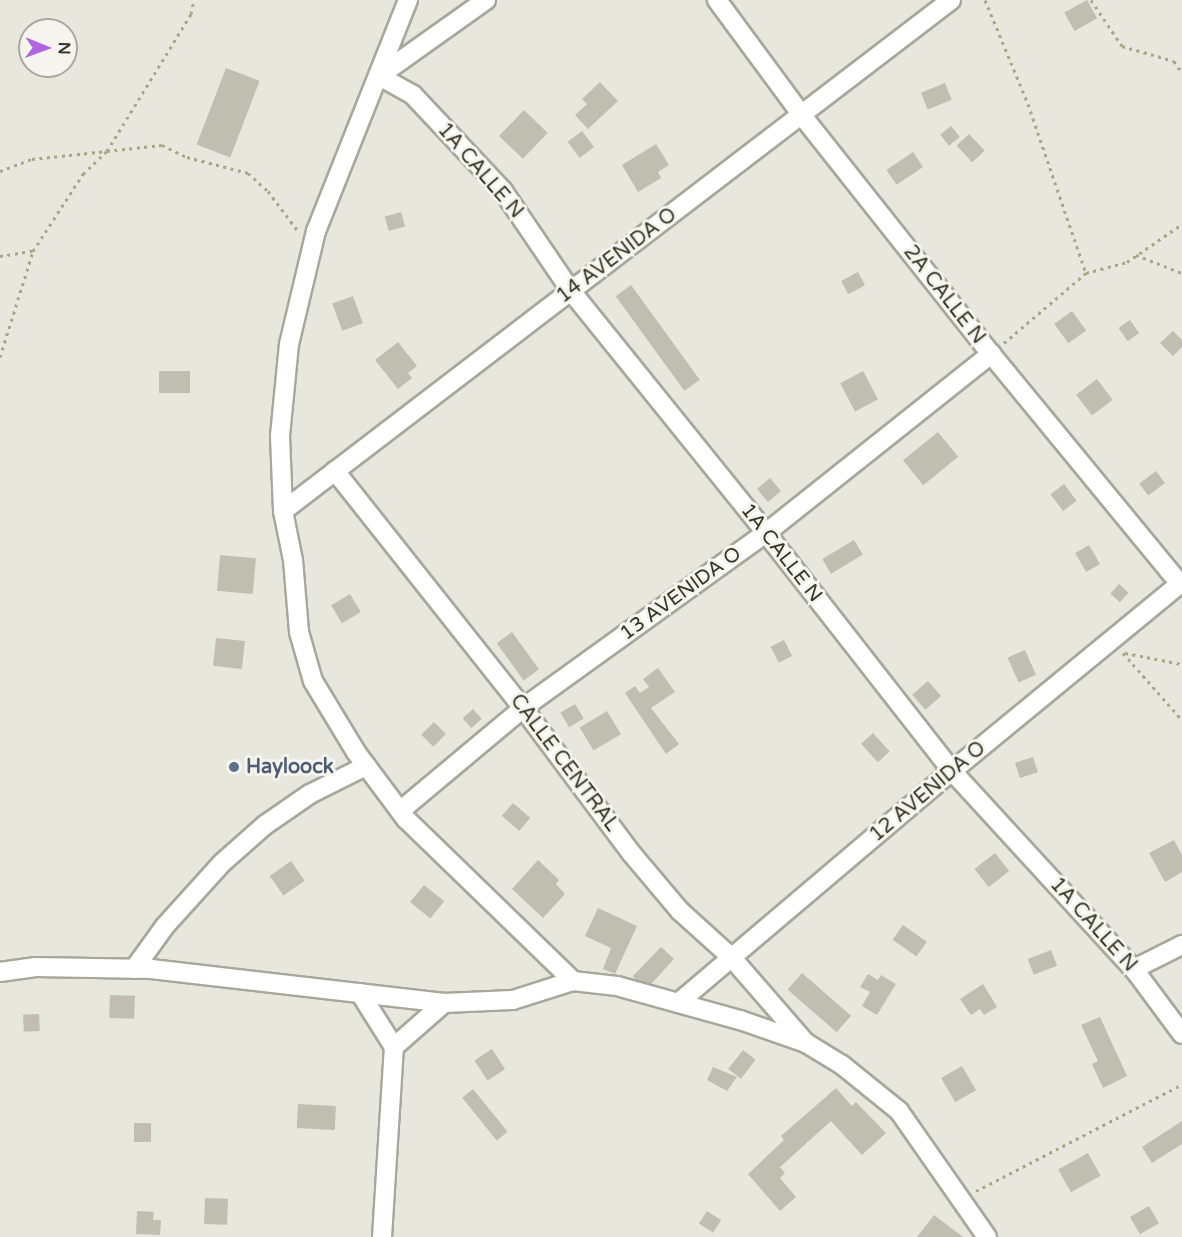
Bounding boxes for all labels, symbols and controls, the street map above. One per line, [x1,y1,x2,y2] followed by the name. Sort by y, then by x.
[18,18,78,78] north arrow
[54,42,74,55] text: N
[432,118,528,224] street label: 1A CALLE N
[552,203,682,309] street label: 14 AVENIDA O
[898,241,990,349] street label: 2A CALLE N
[735,499,827,607] street label: 1A CALLE N
[616,542,746,646] street label: 13 AVENIDA O
[505,690,623,836] street label: CALLE CENTRAL
[865,737,991,847] street label: 12 AVENIDA O
[246,755,334,779] place label: Hayloock
[227,760,241,774] marker: Hayloock
[1044,873,1142,977] street label: 1A CALLE N

